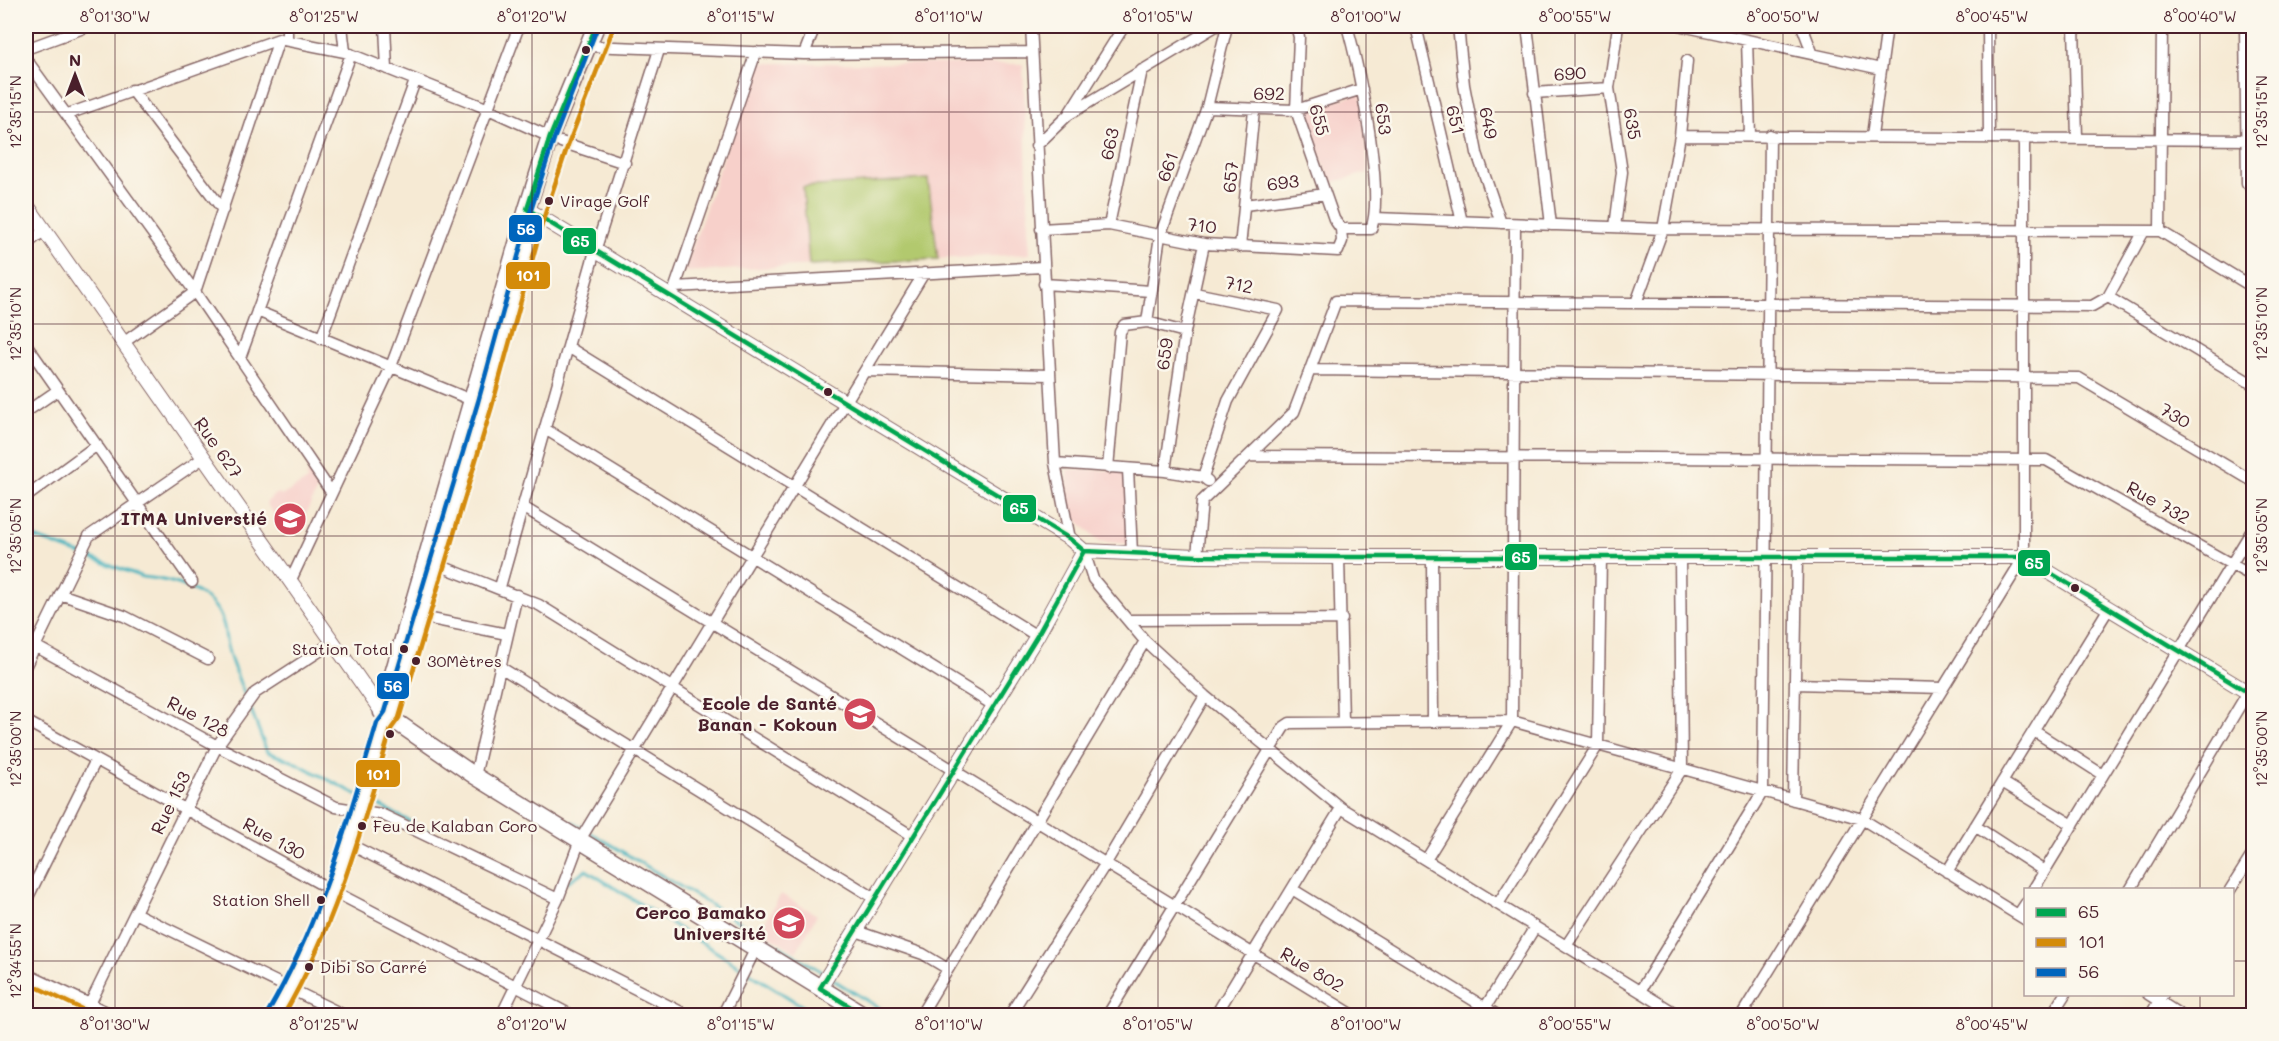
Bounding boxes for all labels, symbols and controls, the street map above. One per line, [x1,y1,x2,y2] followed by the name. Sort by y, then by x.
[80,6,150,26] text: 8°01'30"W
[289,6,359,26] text: 8°01'25"W
[497,6,567,26] text: 8°01'20"W
[707,6,775,26] text: 8°01'15"W
[915,6,983,26] text: 8°01'10"W
[1123,6,1193,26] text: 8°01'05"W
[1330,6,1402,26] text: 8°01'00"W
[1539,6,1611,26] text: 8°00'55"W
[1746,6,1820,26] text: 8°00'50"W
[1956,6,2028,26] text: 8°00'45"W
[2163,6,2237,26] text: 8°00'40"W
[580,44,592,56] unlabelled marker
[45,45,105,105] north arrow
[69,49,81,70] text: N
[1553,60,1587,86] street label: 690
[5,75,25,149] text: 12°35'15"N
[2251,75,2271,149] text: 12°35'15"N
[1253,81,1285,105] street label: 692
[1304,101,1336,138] street label: 655
[1370,102,1398,136] street label: 653
[1441,103,1471,137] street label: 651
[1474,105,1504,141] street label: 649
[1619,106,1647,141] street label: 635
[1094,126,1124,162] street label: 663
[1151,149,1183,185] street label: 661
[1216,160,1244,194] street label: 657
[1266,168,1300,196] street label: 693
[560,190,650,211] place label: Virage Golf
[543,195,555,207] marker: Virage Golf
[1186,211,1218,239] street label: 710
[508,214,543,243] line badge: 56
[516,218,536,239] text: 56
[562,227,597,255] line badge: 65
[570,230,590,251] text: 65
[505,261,551,290] line badge: 101
[516,264,540,285] text: 101
[1223,270,1255,298] street label: 712
[5,287,25,361] text: 12°35'10"N
[2251,287,2271,361] text: 12°35'10"N
[1150,336,1178,371] street label: 659
[822,386,834,398] unlabelled marker
[2156,397,2195,434] street label: 730
[189,412,248,483] street label: Rue 627
[2123,475,2194,529] street label: Rue 732
[1002,494,1037,523] line badge: 65
[1009,497,1029,518] text: 65
[5,498,25,574] text: 12°35'05"N
[2251,498,2271,574] text: 12°35'05"N
[272,501,308,537] school or university icon: ITMA Universtié
[121,506,267,530] place label: ITMA Universtié
[1504,543,1538,571] line badge: 65
[1511,546,1531,567] text: 65
[2017,549,2051,577] line badge: 65
[2024,552,2044,573] text: 65
[2069,582,2081,594] unlabelled marker
[292,638,393,659] place label: Station Total
[398,643,410,655] marker: Station Total
[427,650,502,671] place label: 30Mètres
[410,655,422,667] marker: 30Mètres
[376,672,410,700] line badge: 56
[383,675,403,696] text: 56
[163,690,234,743] street label: Rue 128
[698,691,837,736] place label: Ecole de Santé Banan - Kokoun
[842,696,878,732] school or university icon: Ecole de Santé Banan - Kokoun
[5,711,25,787] text: 12°35'00"N
[2251,711,2271,787] text: 12°35'00"N
[384,728,396,740] unlabelled marker
[355,759,401,788] line badge: 101
[366,763,390,784] text: 101
[145,767,196,838] street label: Rue 153
[239,811,310,865] street label: Rue 130
[373,815,537,836] place label: Feu de Kalaban Coro
[356,820,368,832] marker: Feu de Kalaban Coro
[2024,888,2234,996] legend
[213,889,310,910] place label: Station Shell
[315,894,327,906] marker: Station Shell
[2078,899,2099,923] text: 65
[635,900,766,945] place label: Cerco Bamako Université
[771,905,807,941] school or university icon: Cerco Bamako Université
[5,923,25,999] text: 12°34'55"N
[2078,929,2105,953] text: 101
[1276,941,1349,998] street label: Rue 802
[320,956,427,977] place label: Dibi So Carré
[2078,959,2099,983] text: 56
[303,961,315,973] marker: Dibi So Carré
[80,1014,150,1034] text: 8°01'30"W
[289,1014,359,1034] text: 8°01'25"W
[497,1014,567,1034] text: 8°01'20"W
[707,1014,775,1034] text: 8°01'15"W
[915,1014,983,1034] text: 8°01'10"W
[1123,1014,1193,1034] text: 8°01'05"W
[1330,1014,1402,1034] text: 8°01'00"W
[1539,1014,1611,1034] text: 8°00'55"W
[1746,1014,1820,1034] text: 8°00'50"W
[1956,1014,2028,1034] text: 8°00'45"W

